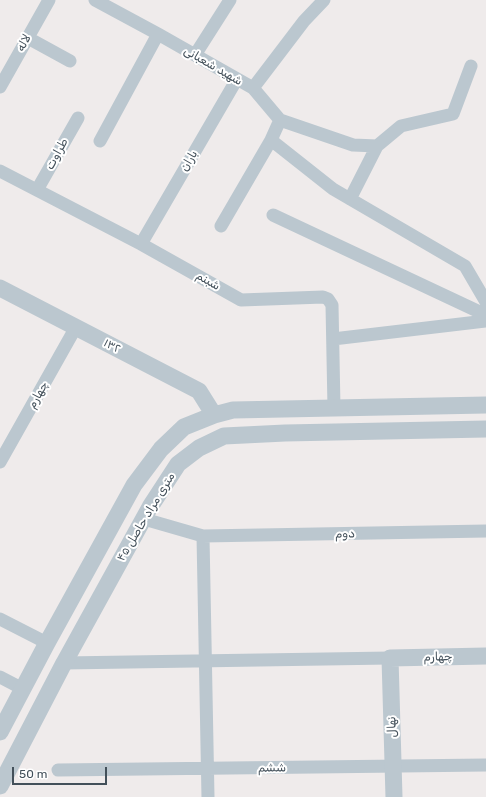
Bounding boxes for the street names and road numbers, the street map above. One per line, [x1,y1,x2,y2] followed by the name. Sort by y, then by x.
[14,32,34,54] street label: لاله
[181,43,245,89] street label: شهید شعبانی
[43,136,71,172] street label: طراوت
[177,148,201,174] street label: باران
[193,269,223,293] street label: شبنم
[101,336,123,356] street label: ۱۳۲
[25,379,51,411] street label: چهارم
[114,470,178,564] street label: ۴۵ متری مراد حاصل
[335,527,355,541] street label: دوم
[424,650,452,664] street label: چهارم
[384,716,400,738] street label: نهال
[258,761,286,775] street label: ششم

